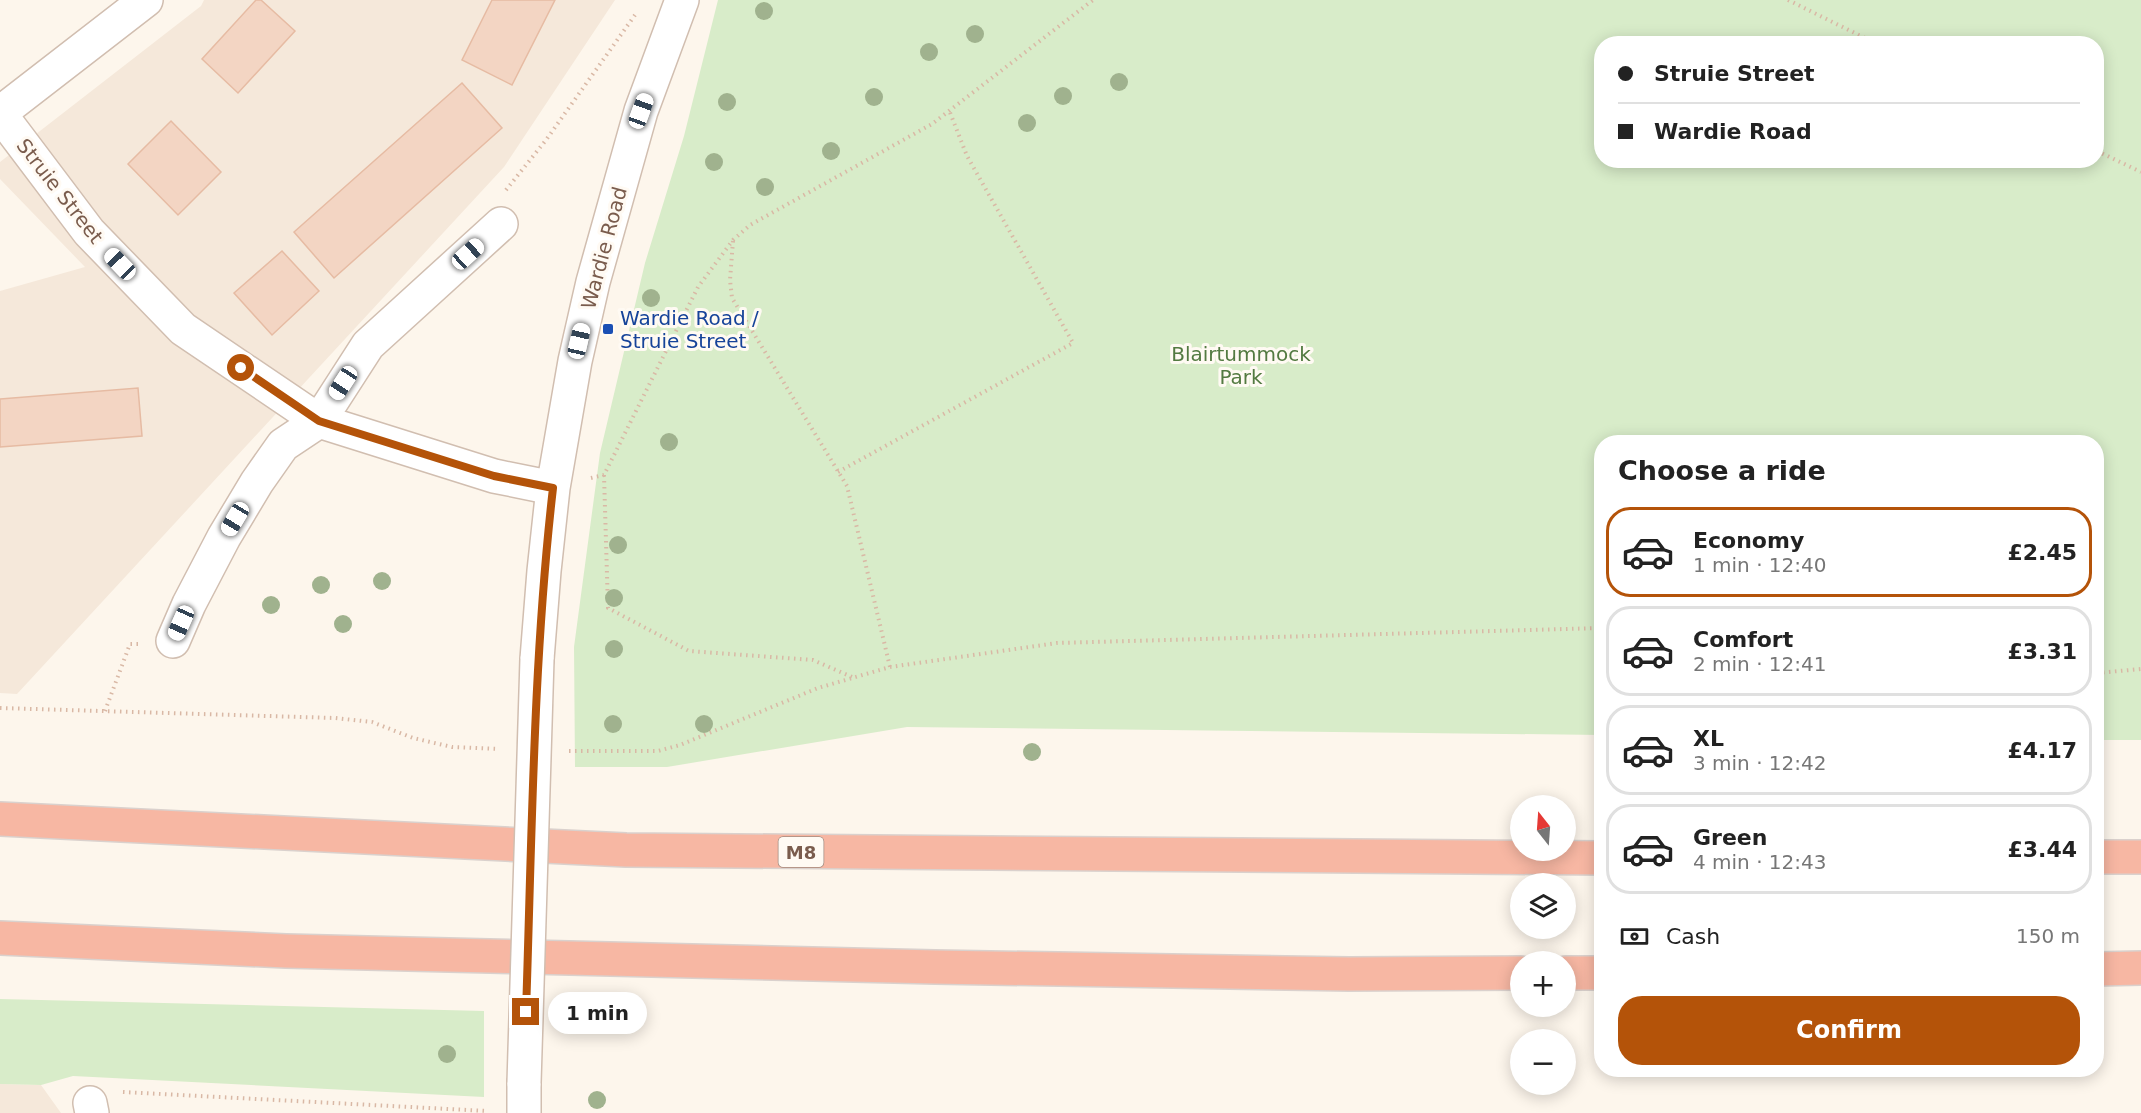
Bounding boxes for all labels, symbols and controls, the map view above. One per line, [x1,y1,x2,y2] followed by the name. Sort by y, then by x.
[1654,61,1815,86] text: Struie Street
[626,91,656,131] car
[1654,119,1812,144] text: Wardie Road
[12,134,108,248] street label: Struie Street
[576,184,632,312] street label: Wardie Road
[449,235,487,273] car
[101,245,139,283] car
[620,306,759,353] place label: Wardie Road / Struie Street
[566,321,592,361] car
[601,322,615,336] marker: Wardie Road / Struie Street
[1171,342,1311,389] park label: Blairtummock Park
[227,354,254,381] route start
[326,363,360,403] car
[1618,455,1826,486] text: Choose a ride
[218,499,252,539] car
[1621,525,1675,579] icon: car
[1693,528,1804,553] text: Economy
[2007,540,2077,565] text: £2.45
[1693,553,1827,577] text: 1 min · 12:40
[165,603,197,643] car
[1621,624,1675,678] icon: car
[1693,627,1793,652] text: Comfort
[2007,639,2077,664] text: £3.31
[1693,652,1827,676] text: 2 min · 12:41
[1621,723,1675,777] icon: car
[1693,726,1724,751] text: XL
[2007,738,2077,763] text: £4.17
[1693,751,1827,775] text: 3 min · 12:42
[1510,795,1576,861] north arrow
[1510,795,1576,1095] map controls
[1621,822,1675,876] icon: car
[1693,825,1767,850] text: Green
[778,837,824,867] road number: M8
[2007,837,2077,862] text: £3.44
[1693,850,1827,874] text: 4 min · 12:43
[1510,873,1576,939] button: layers
[1618,920,1651,953] icon: cash
[1666,924,1720,949] text: Cash
[2016,924,2080,948] text: 150 m
[1510,951,1576,1017] button: +
[547,991,646,1033] callout: 1 min
[1618,996,2080,1065] button: Confirm
[512,998,539,1025] route end
[566,1001,629,1025] text: 1 min
[1510,1029,1576,1095] button: −

